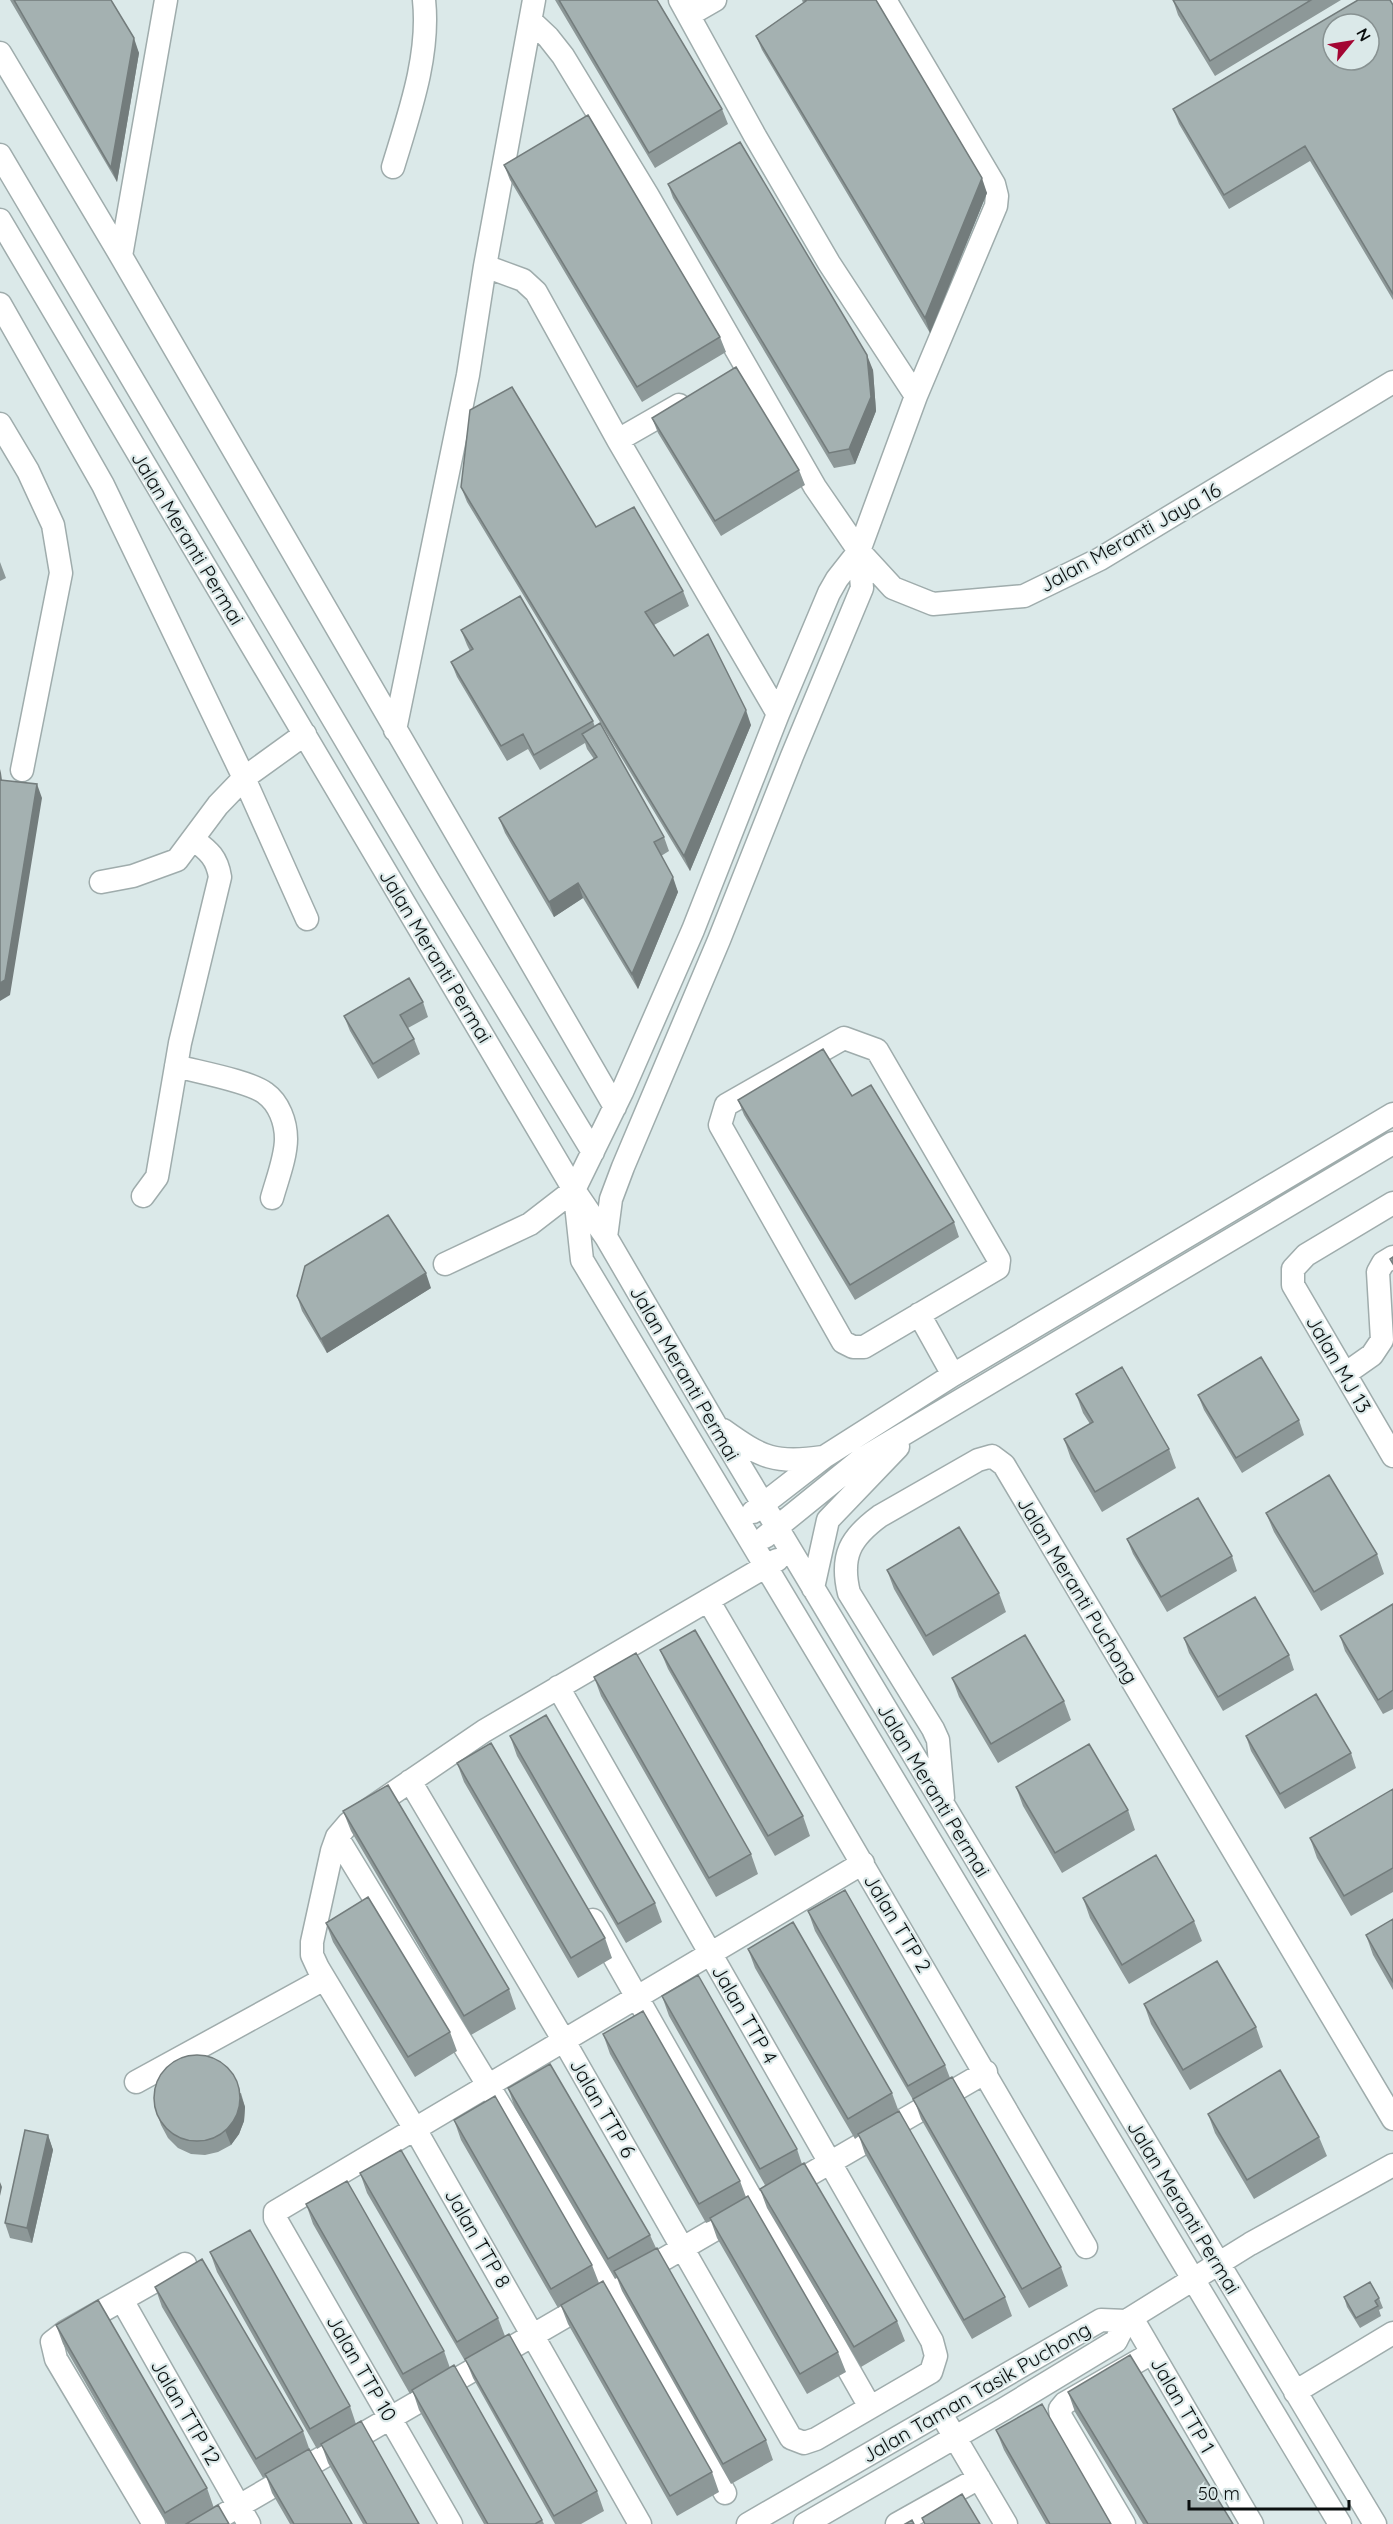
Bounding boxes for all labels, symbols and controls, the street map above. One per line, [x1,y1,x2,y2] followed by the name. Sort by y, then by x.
[1321,12,1381,72] north arrow
[1352,24,1376,45] text: N
[126,447,250,629] street label: Jalan Meranti Permai
[1035,477,1225,597] street label: Jalan Meranti Jaya 16
[374,865,498,1047] street label: Jalan Meranti Permai
[625,1281,745,1465] street label: Jalan Meranti Permai
[1301,1311,1377,1417] street label: Jalan MJ 13
[1012,1492,1144,1688] street label: Jalan Meranti Puchong
[872,1699,996,1881] street label: Jalan Meranti Permai
[859,1869,937,1977] street label: Jalan TTP 2
[707,1960,783,2068] street label: Jalan TTP 4
[565,2054,641,2162] street label: Jalan TTP 6
[1122,2116,1246,2298] street label: Jalan Meranti Permai
[440,2184,516,2292] street label: Jalan TTP 8
[321,2310,403,2426] street label: Jalan TTP 10
[857,2316,1095,2468] street label: Jalan Taman Tasik Puchong
[1145,2352,1221,2458] street label: Jalan TTP 1
[146,2355,226,2469] street label: Jalan TTP 12
[1189,2473,1350,2511] scale bar
[1198,2482,1240,2505] text: 50 m

